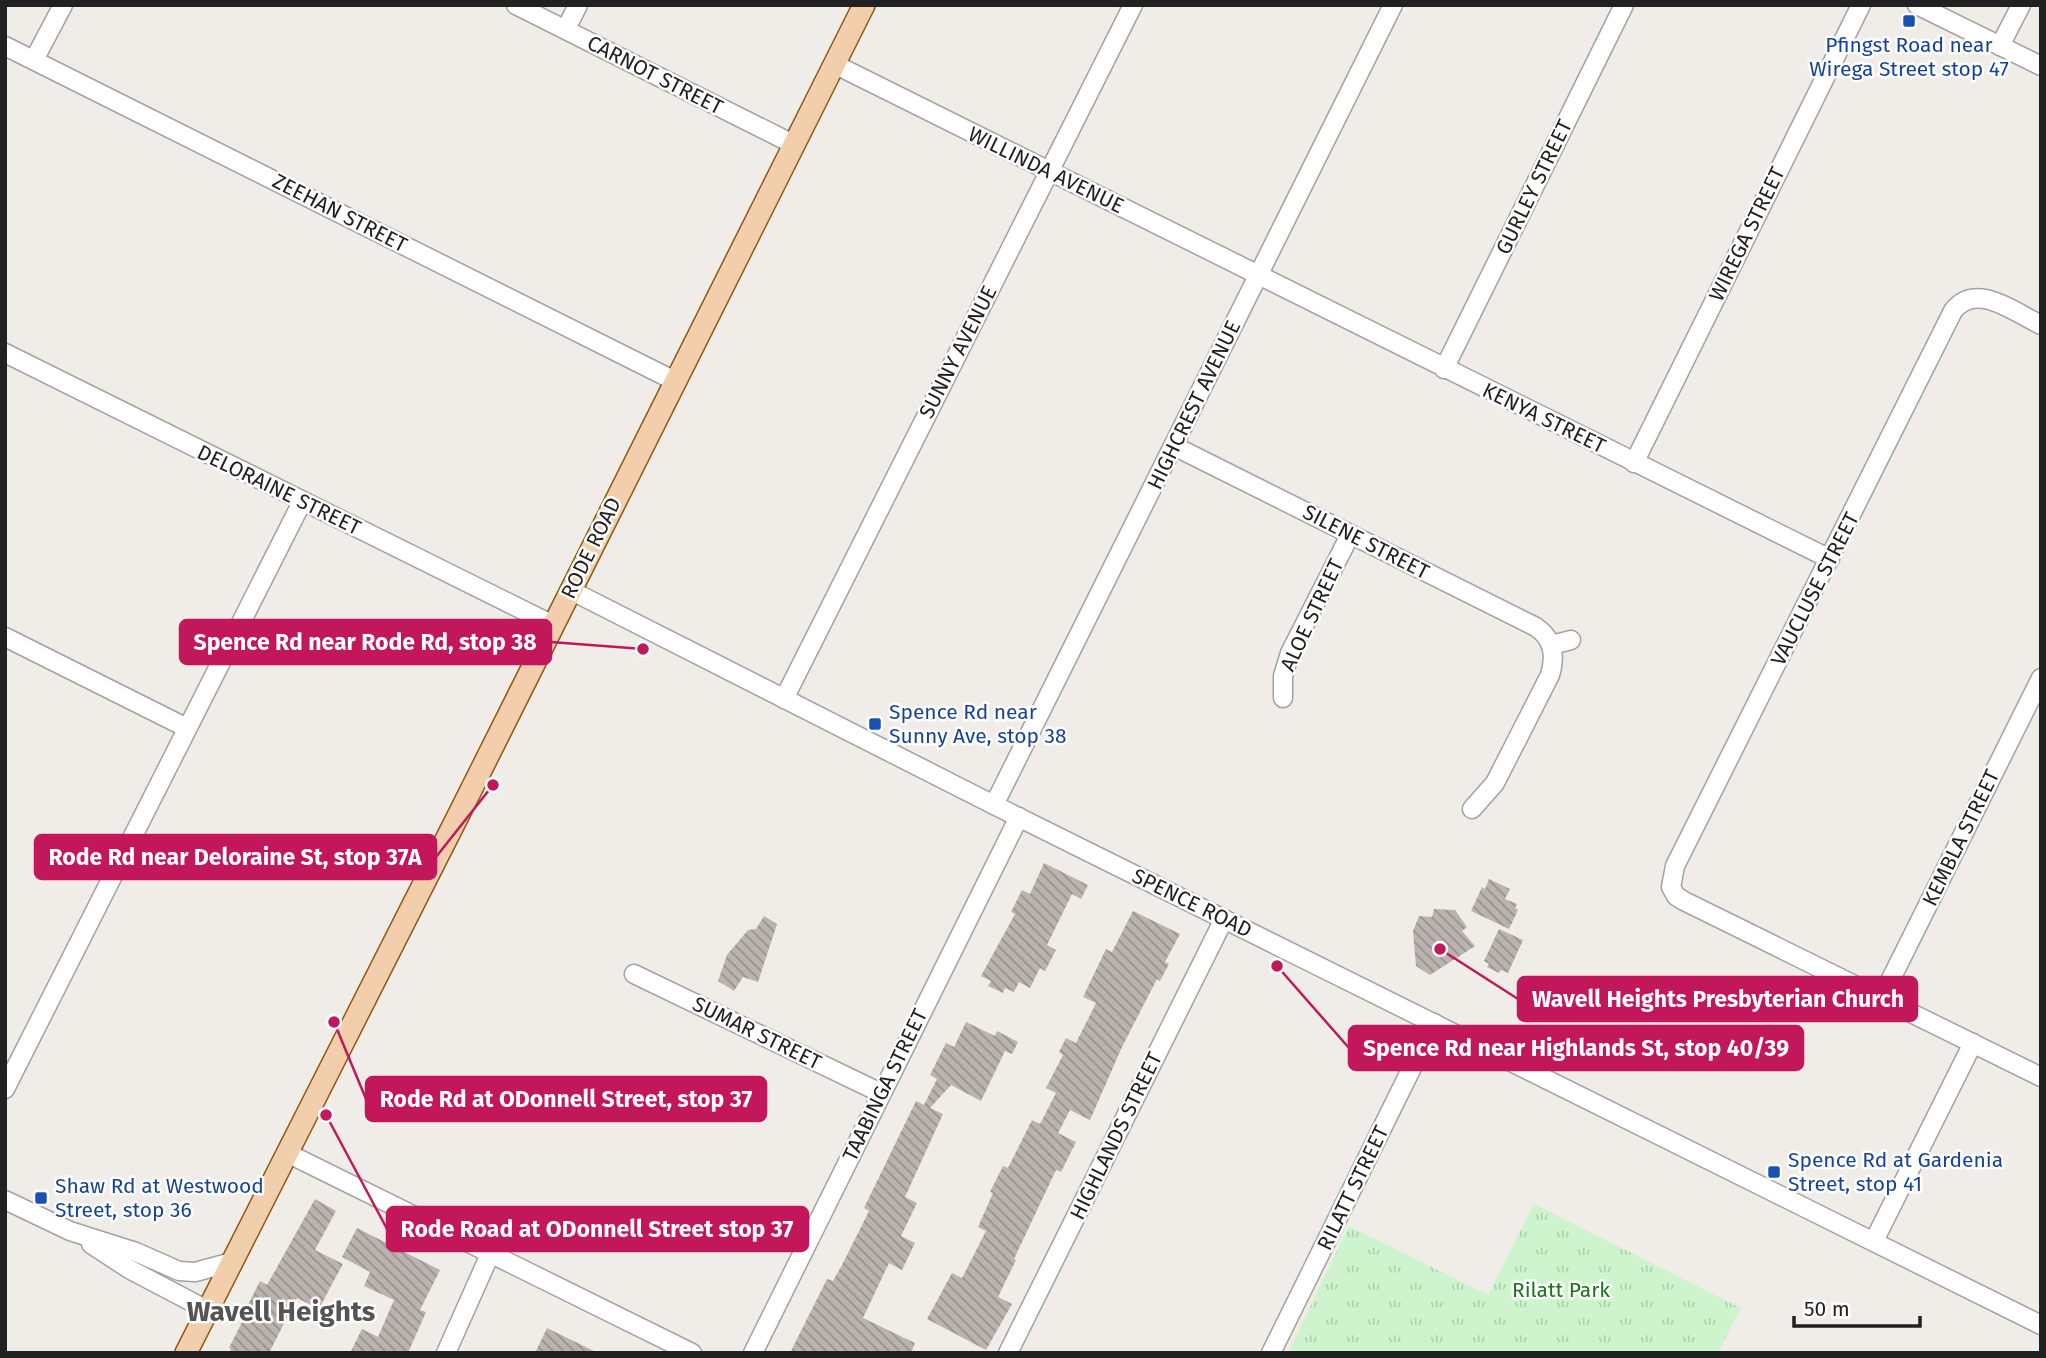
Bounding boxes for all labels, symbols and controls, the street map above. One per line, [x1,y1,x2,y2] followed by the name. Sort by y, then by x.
[1901,13,1917,29] marker: Pfingst Road near Wirega Street stop 47
[583,30,727,120] street label: CARNOT STREET
[1809,32,2009,82] place label: Pfingst Road near Wirega Street stop 47
[1490,115,1578,259] street label: GURLEY STREET
[964,121,1128,219] street label: WILLINDA AVENUE
[1703,163,1791,305] street label: WIREGA STREET
[268,168,412,258] street label: ZEEHAN STREET
[913,281,1003,423] street label: SUNNY AVENUE
[1142,316,1246,494] street label: HIGHCREST AVENUE
[1478,377,1610,459] street label: KENYA STREET
[193,439,365,541] street label: DELORAINE STREET
[555,493,627,603] street label: RODE ROAD
[1298,499,1434,585] street label: SILENE STREET
[1765,508,1865,670] street label: VAUCLUSE STREET
[1275,555,1349,675] street label: ALOE STREET
[180,620,551,664] callout: Spence Rd near Rode Rd, stop 38
[193,628,537,656] text: Spence Rd near Rode Rd, stop 38
[889,699,1067,749] place label: Spence Rd near Sunny Ave, stop 38
[867,716,883,732] marker: Spence Rd near Sunny Ave, stop 38
[1917,765,2005,910] street label: KEMBLA STREET
[35,835,436,879] callout: Rode Rd near Deloraine St, stop 37A
[49,843,422,871] text: Rode Rd near Deloraine St, stop 37A
[1128,863,1256,943] street label: SPENCE ROAD
[1518,977,1917,1021] callout: Wavell Heights Presbyterian Church
[1532,985,1904,1013] text: Wavell Heights Presbyterian Church
[688,991,826,1075] street label: SUMAR STREET
[837,1005,933,1165] street label: TAABINGA STREET
[1349,1026,1803,1070] callout: Spence Rd near Highlands St, stop 40/39
[1363,1034,1789,1062] text: Spence Rd near Highlands St, stop 40/39
[1064,1048,1168,1224] street label: HIGHLANDS STREET
[366,1077,766,1121] callout: Rode Rd at ODonnell Street, stop 37
[380,1085,753,1113] text: Rode Rd at ODonnell Street, stop 37
[1312,1121,1394,1255] street label: RILATT STREET
[1788,1147,2003,1197] place label: Spence Rd at Gardenia Street, stop 41
[1766,1164,1782,1180] marker: Spence Rd at Gardenia Street, stop 41
[55,1173,264,1223] place label: Shaw Rd at Westwood Street, stop 36
[33,1190,49,1206] marker: Shaw Rd at Westwood Street, stop 36
[387,1207,808,1251] callout: Rode Road at ODonnell Street stop 37
[401,1215,794,1243] text: Rode Road at ODonnell Street stop 37
[1512,1277,1610,1303] park label: Rilatt Park
[1794,1284,1920,1328] scale bar
[187,1295,375,1328] district label: Wavell Heights
[1804,1296,1850,1322] text: 50 m

